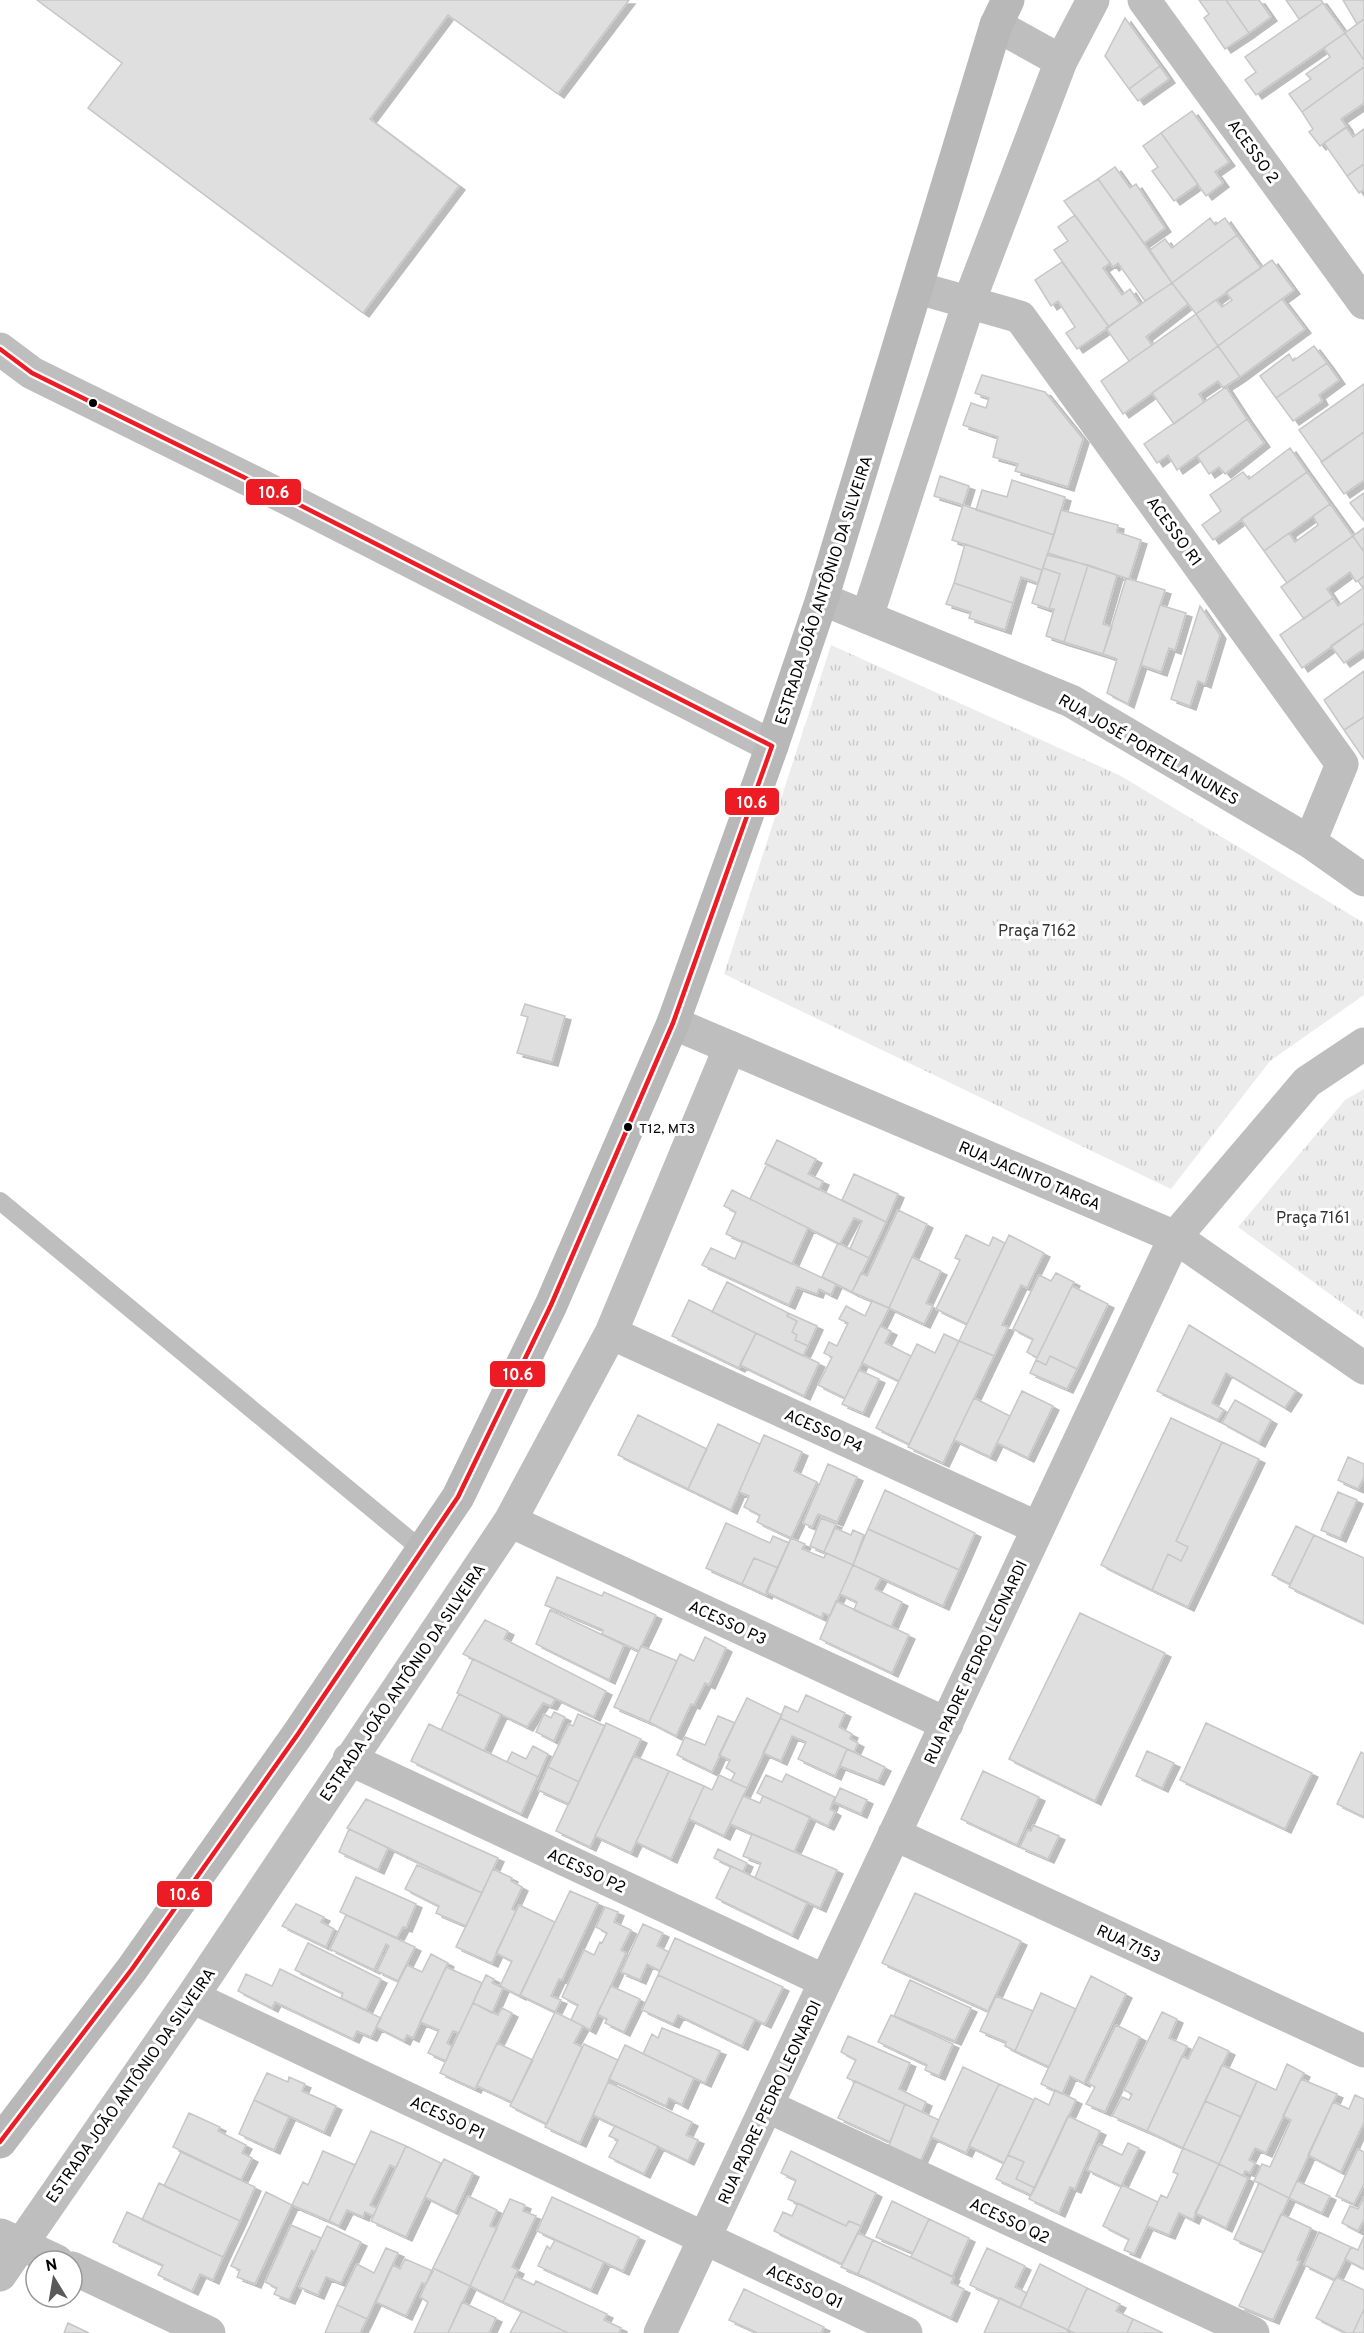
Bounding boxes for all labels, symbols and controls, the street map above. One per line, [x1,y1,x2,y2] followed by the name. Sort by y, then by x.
[1222,116,1282,188] street label: ACESSO 2
[87,397,99,409] unlabelled marker
[769,452,878,728] street label: ESTRADA JOÃO ANTÔNIO DA SILVEIRA
[245,478,302,506] line badge: 10.6
[259,484,289,504] text: 10.6
[1141,494,1205,571] street label: ACESSO R1
[1054,689,1243,811] street label: RUA JOSÉ PORTELA NUNES
[724,787,780,816] line badge: 10.6
[737,794,767,814] text: 10.6
[998,922,1076,942] park label: Praça 7162
[622,1121,634,1133] marker: T12, MT3
[639,1121,695,1138] place label: T12, MT3
[955,1138,1103,1216] street label: RUA JACINTO TARGA
[1276,1209,1350,1229] park label: Praça 7161
[489,1360,546,1388] line badge: 10.6
[503,1366,533,1386] text: 10.6
[781,1406,866,1458] street label: ACESSO P4
[921,1558,1033,1768] street label: RUA PADRE PEDRO LEONARDI
[314,1559,491,1806] street label: ESTRADA JOÃO ANTÔNIO DA SILVEIRA
[685,1597,769,1651] street label: ACESSO P3
[544,1845,628,1899] street label: ACESSO P2
[156,1880,213,1908] line badge: 10.6
[170,1886,200,1906] text: 10.6
[1093,1921,1163,1968] street label: RUA 7153
[40,1963,221,2207] street label: ESTRADA JOÃO ANTÔNIO DA SILVEIRA
[715,1998,827,2208] street label: RUA PADRE PEDRO LEONARDI
[406,2093,488,2145] street label: ACESSO P1
[966,2195,1052,2249] street label: ACESSO Q2
[24,2249,84,2309] north arrow
[44,2255,59,2277] text: N
[763,2261,846,2314] street label: ACESSO Q1

